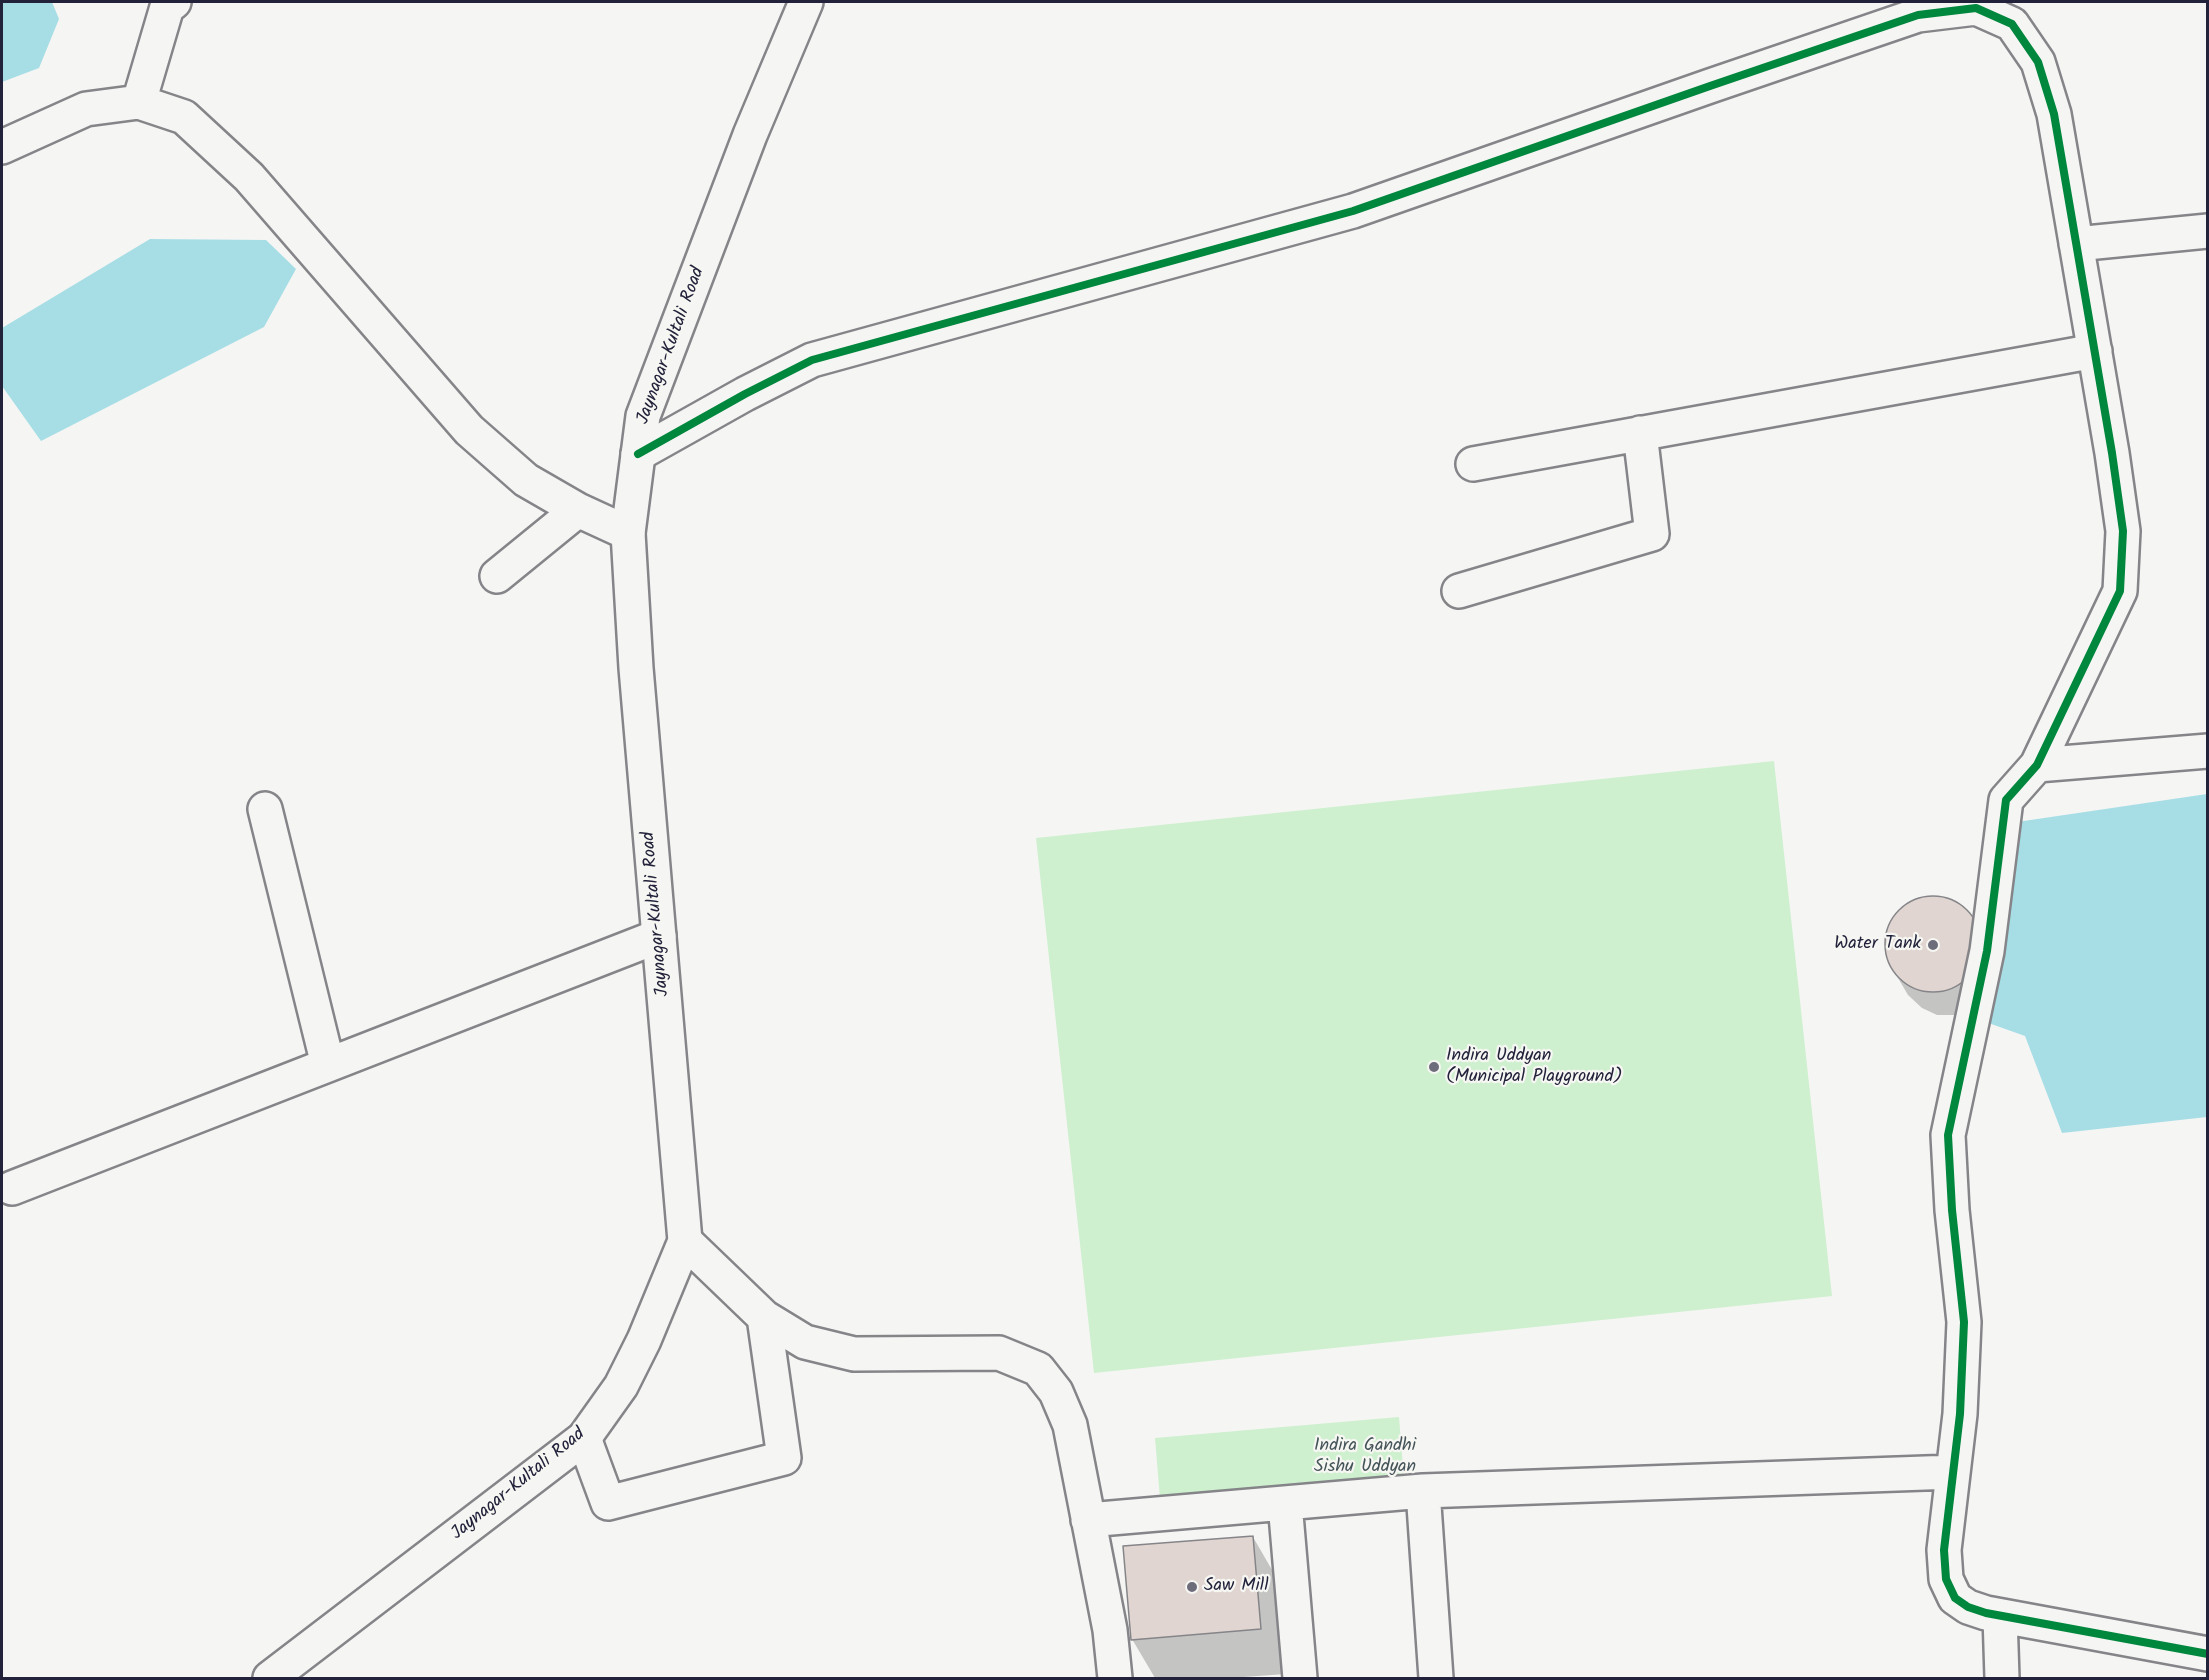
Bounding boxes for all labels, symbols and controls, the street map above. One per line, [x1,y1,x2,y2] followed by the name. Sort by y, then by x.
[634,264,710,428] street label: Jaynagar-Kultali Road
[639,831,675,997] street label: Jaynagar-Kultali Road
[1834,934,1921,956] place label: Water Tank
[1926,938,1940,952] marker: Water Tank
[1446,1046,1622,1088] place label: Indira Uddyan (Municipal Playground)
[1427,1060,1441,1074] marker: Indira Uddyan (Municipal Playground)
[448,1424,590,1546] street label: Jaynagar-Kultali Road
[1314,1436,1416,1478] park label: Indira Gandhi Sishu Uddyan
[1204,1576,1269,1598] place label: Saw Mill
[1185,1580,1199,1594] marker: Saw Mill

